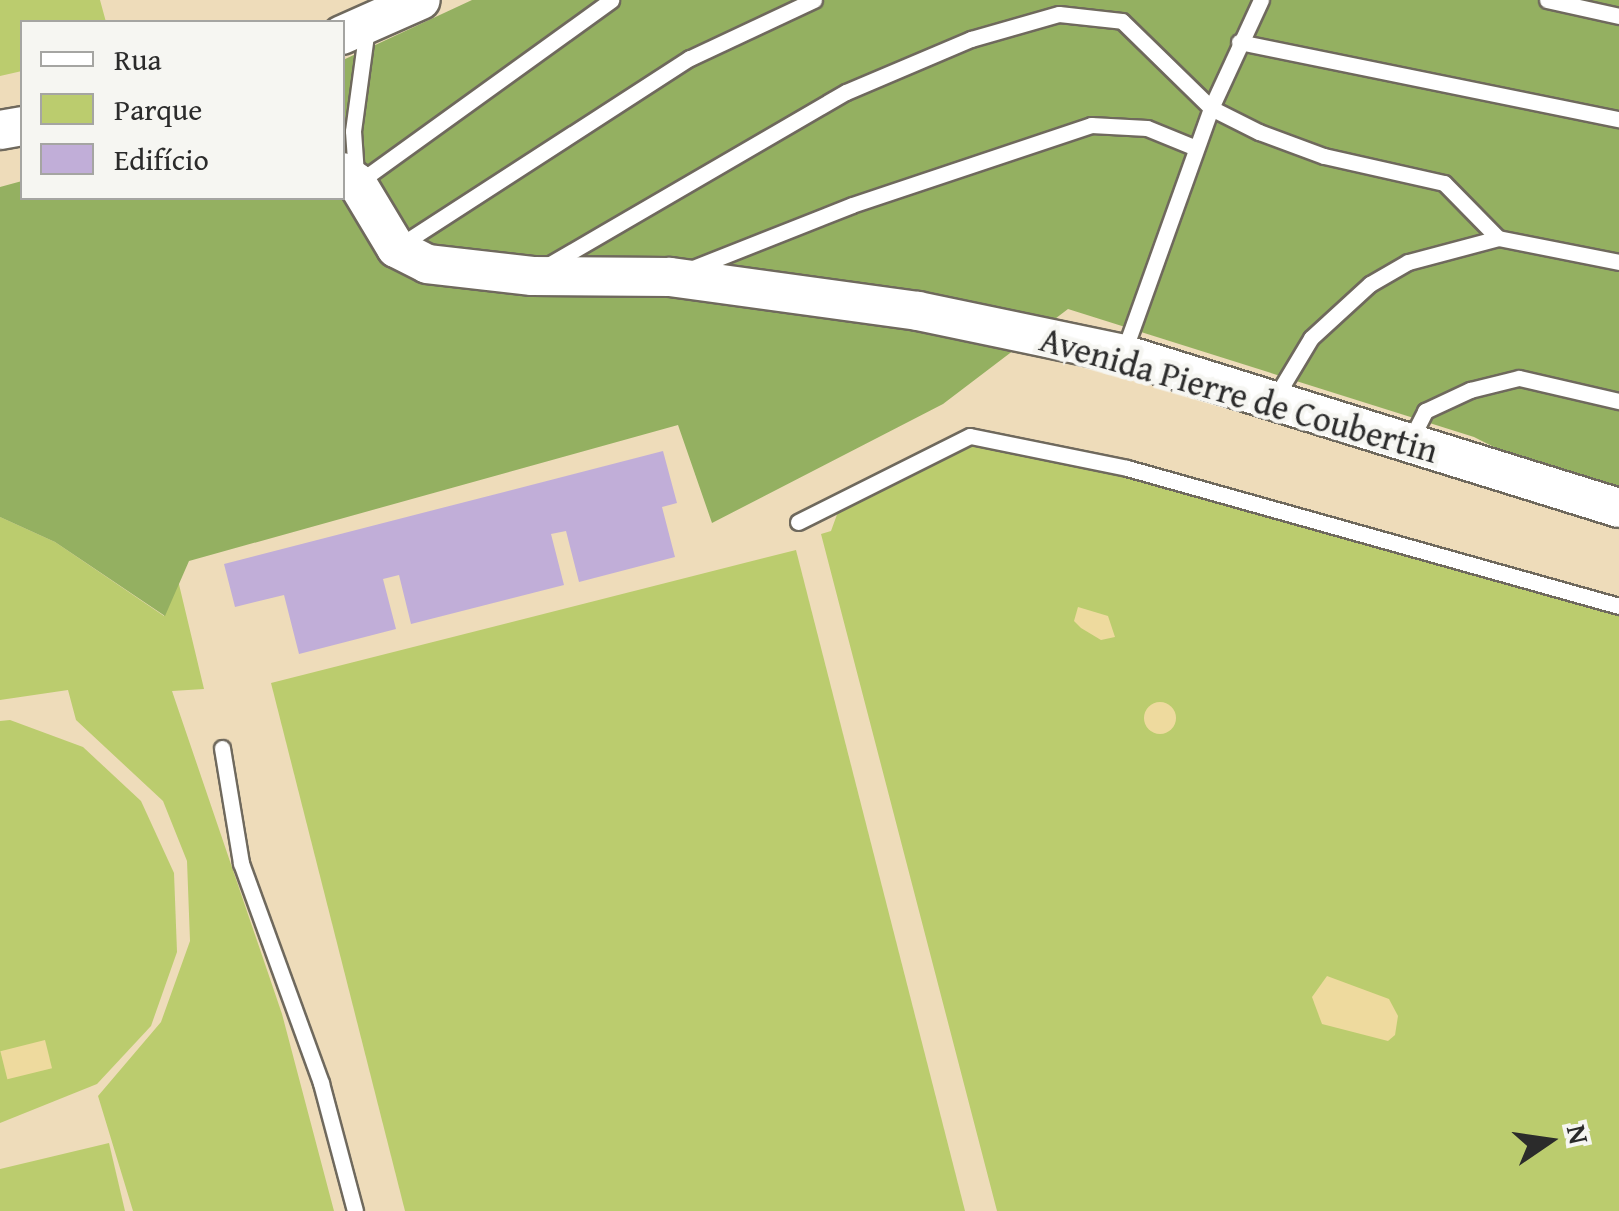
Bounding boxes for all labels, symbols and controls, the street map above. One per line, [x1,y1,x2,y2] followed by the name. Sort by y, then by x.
[20,20,345,200] legend
[114,37,162,81] text: Rua
[114,87,202,131] text: Parque
[114,137,209,181] text: Edifício
[1035,318,1443,472] street label: Avenida Pierre de Coubertin
[1499,1091,1599,1191] north arrow
[1557,1120,1601,1148] text: N

